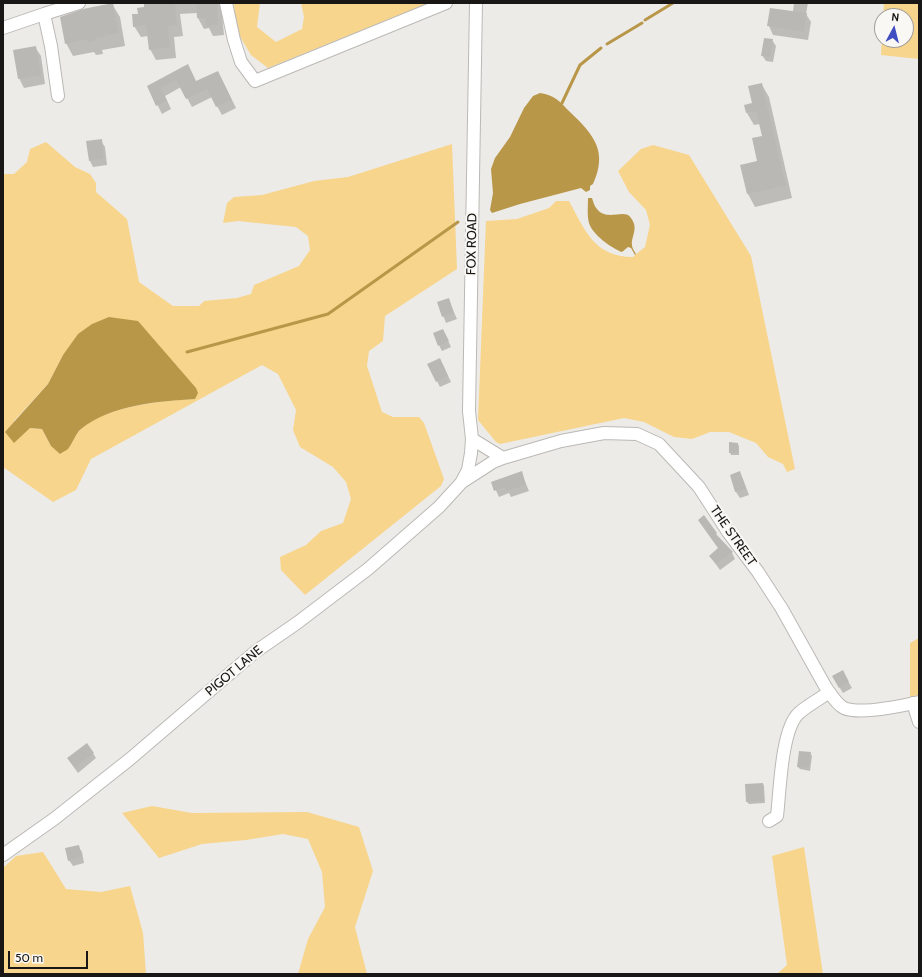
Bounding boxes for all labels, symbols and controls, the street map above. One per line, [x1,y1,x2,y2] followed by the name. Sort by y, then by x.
[874,8,914,48] north arrow
[891,10,900,25] text: N
[464,213,480,275] street label: FOX ROAD
[707,503,759,569] street label: THE STREET
[202,643,266,699] street label: PIGOT LANE
[10,943,90,969] scale bar
[15,950,43,965] text: 50 m

